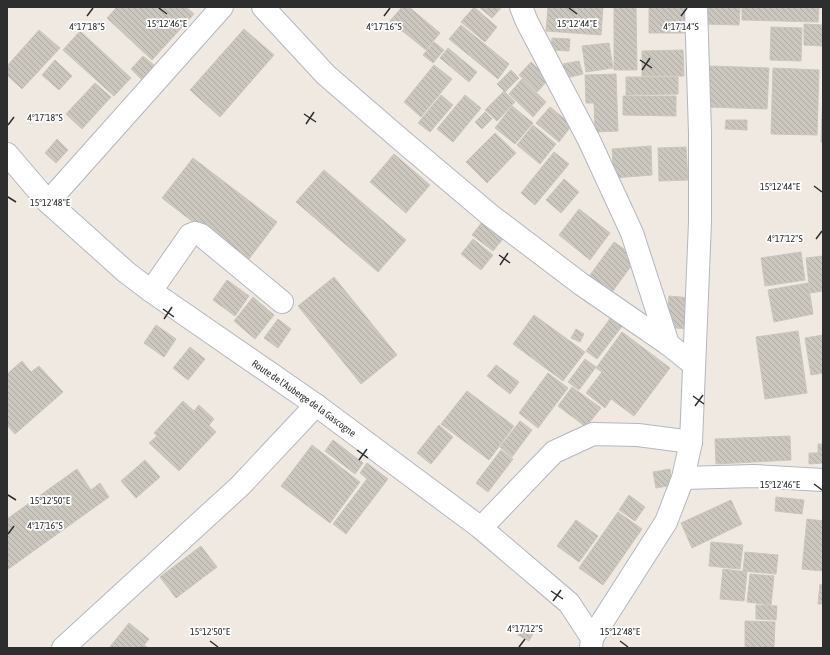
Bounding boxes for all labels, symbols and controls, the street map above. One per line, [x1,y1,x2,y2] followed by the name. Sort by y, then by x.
[147,18,188,29] text: 15°12'46"E
[557,18,598,29] text: 15°12'44"E
[69,21,105,32] text: 4°17'18"S
[366,21,402,32] text: 4°17'16"S
[663,21,699,32] text: 4°17'14"S
[27,112,63,123] text: 4°17'18"S
[760,181,801,192] text: 15°12'44"E
[30,197,71,208] text: 15°12'48"E
[767,233,803,244] text: 4°17'12"S
[250,357,359,439] street label: Route de l'Auberge de la Gascogne
[760,479,801,490] text: 15°12'46"E
[30,495,71,506] text: 15°12'50"E
[27,520,63,531] text: 4°17'16"S
[507,623,543,634] text: 4°17'12"S
[190,626,231,637] text: 15°12'50"E
[600,626,641,637] text: 15°12'48"E

